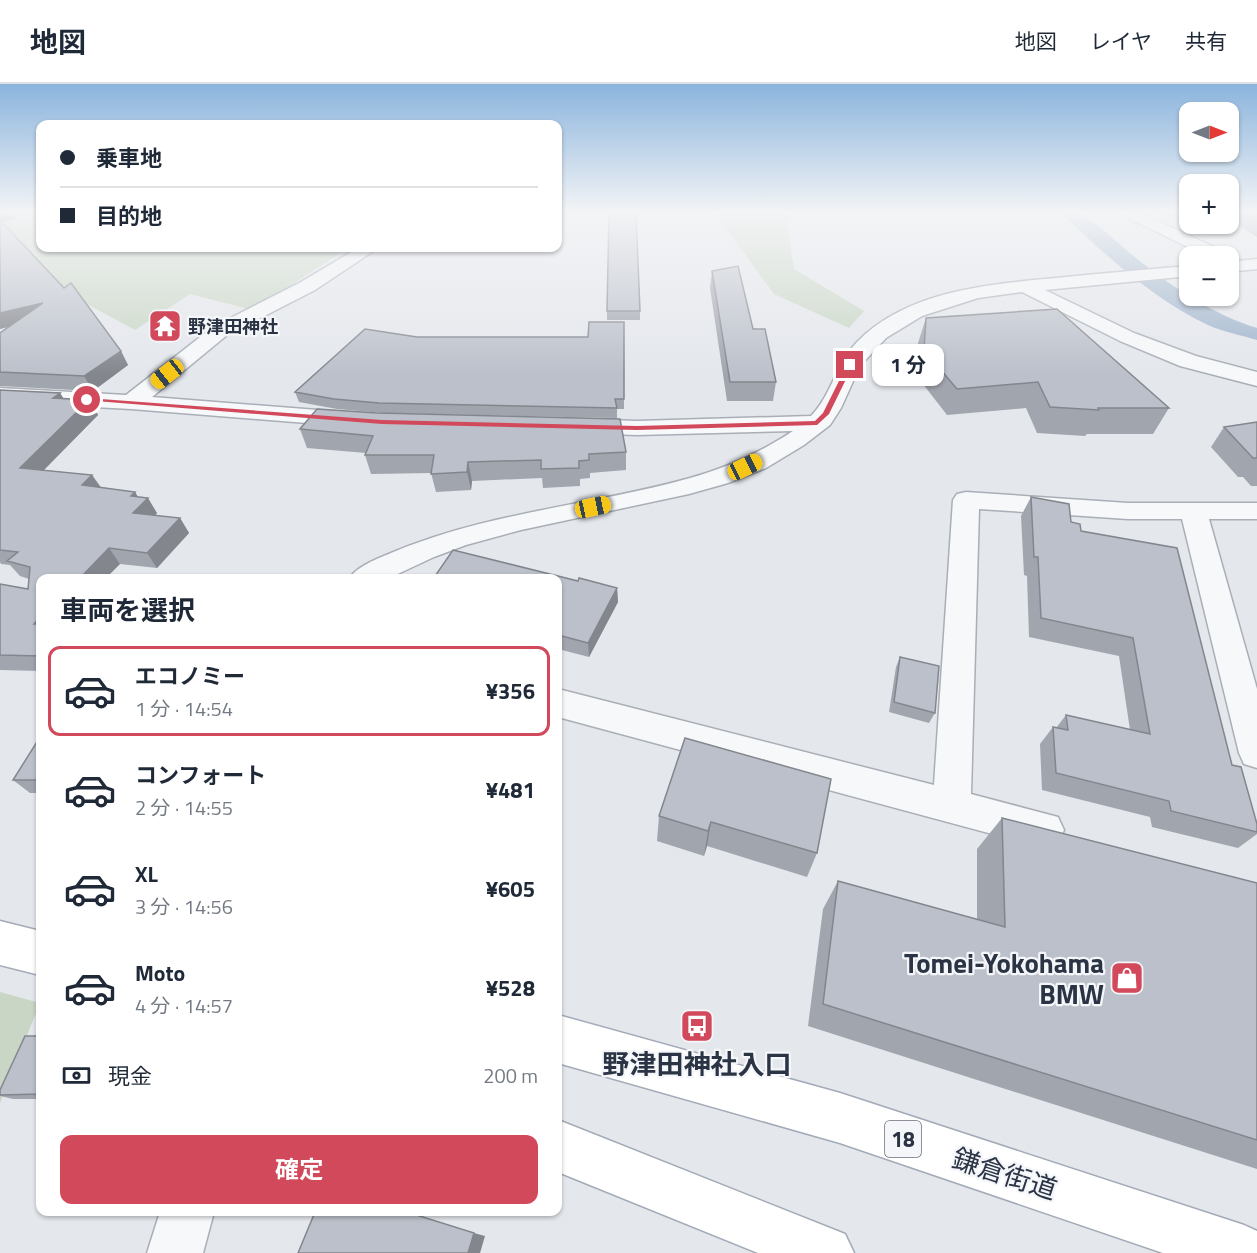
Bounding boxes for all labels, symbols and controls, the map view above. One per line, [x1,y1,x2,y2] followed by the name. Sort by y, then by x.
[30,20,86,63] text: 地図
[1015,25,1057,57] text: 地図
[1090,25,1152,57] text: レイヤ
[1185,25,1227,57] text: 共有
[1179,102,1239,162] north arrow
[1179,102,1239,306] map controls
[96,141,162,175] text: 乗車地
[1179,174,1239,234] button: +
[96,199,162,233] text: 目的地
[1179,246,1239,306] button: −
[147,308,183,344] temple icon: 野津田神社
[188,313,278,340] place label: 野津田神社
[871,344,943,386] callout: 1 分
[890,349,926,380] text: 1 分
[836,351,863,378] route end
[147,356,187,392] car
[73,386,100,413] route start
[725,451,765,483] car
[574,494,612,520] car
[60,589,195,630] text: 車両を選択
[135,659,245,693] text: エコノミー
[63,664,117,718] icon: car
[486,674,535,708] text: ¥356
[135,693,233,724] text: 1 分 · 14:54
[135,758,266,792] text: コンフォート
[63,763,117,817] icon: car
[486,773,535,807] text: ¥481
[135,792,233,823] text: 2 分 · 14:55
[135,857,158,891] text: XL
[63,862,117,916] icon: car
[486,872,535,906] text: ¥605
[135,891,233,922] text: 3 分 · 14:56
[904,942,1104,1014] place label: Tomei-Yokohama BMW
[135,956,185,990] text: Moto
[1109,960,1145,996] shop icon: Tomei-Yokohama BMW
[63,961,117,1015] icon: car
[486,971,535,1005] text: ¥528
[135,990,233,1021] text: 4 分 · 14:57
[679,1008,715,1044] bus stop icon: 野津田神社入口
[603,1043,792,1084] place label: 野津田神社入口
[60,1059,93,1092] icon: cash
[108,1059,152,1093] text: 現金
[483,1060,538,1091] text: 200 m
[885,1121,921,1157] road number: 18
[60,1135,538,1204] button: 確定
[947,1137,1063,1209] street label: 鎌倉街道

